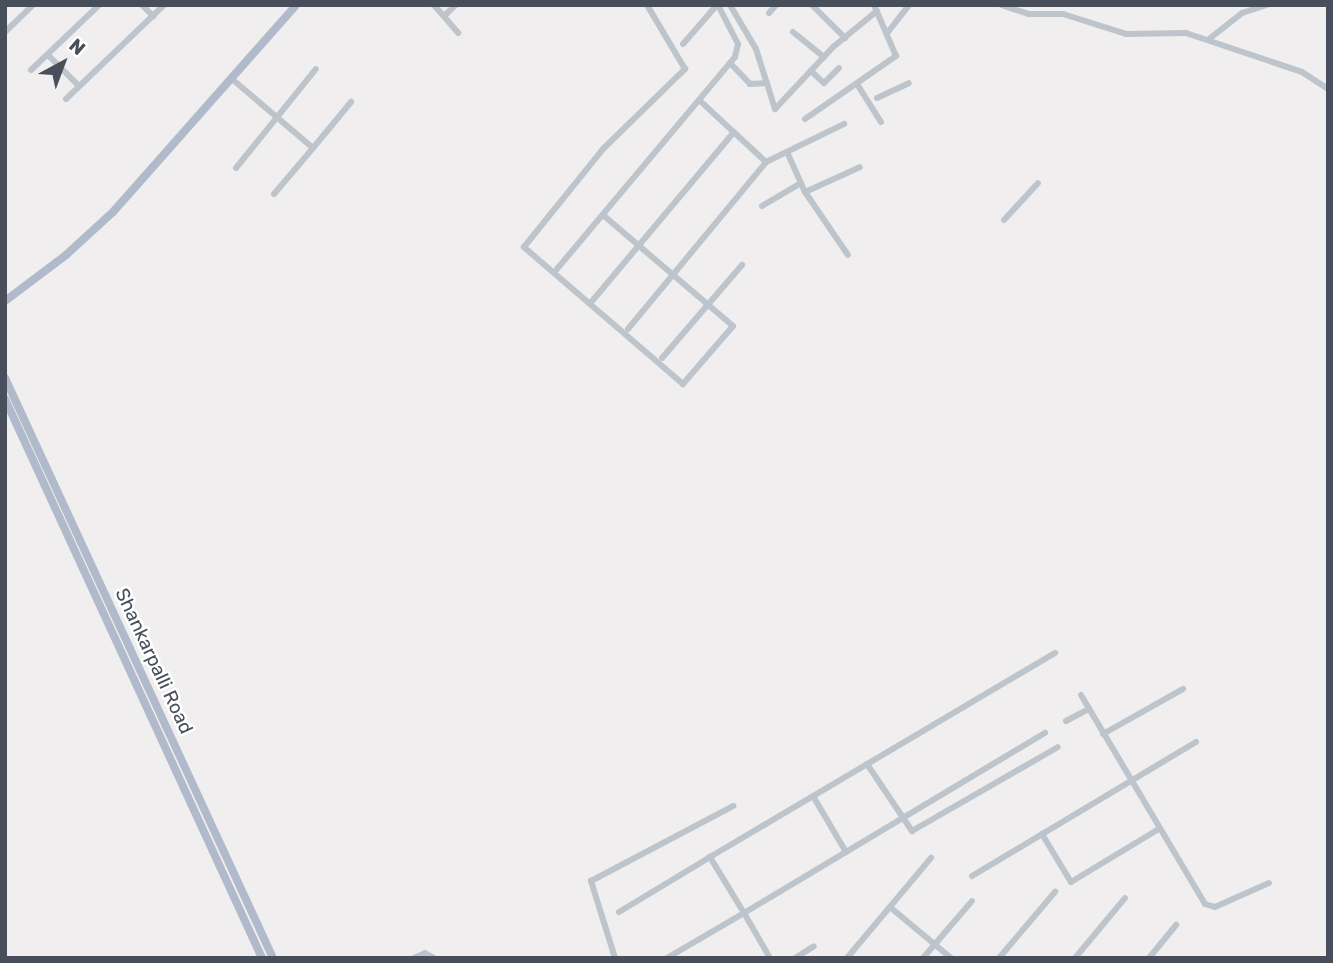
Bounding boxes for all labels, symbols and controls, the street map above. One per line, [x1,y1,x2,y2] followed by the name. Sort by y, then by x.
[28,28,98,98] north arrow
[64,34,90,60] text: N
[110,585,198,737] street label: Shankarpalli Road

